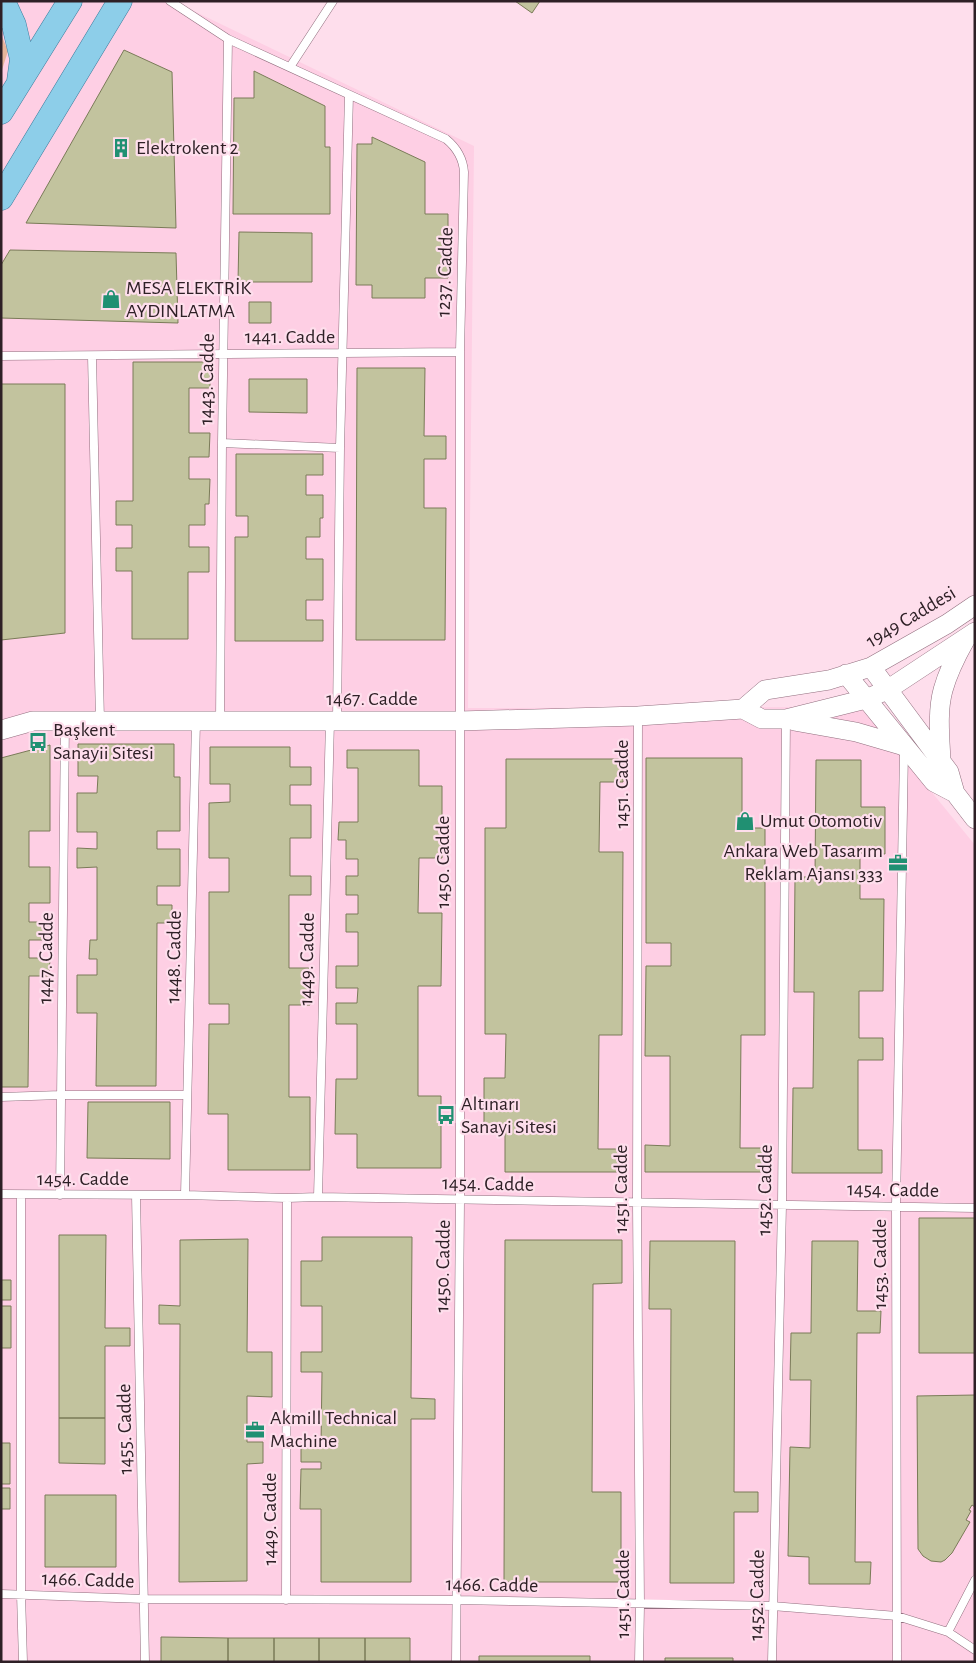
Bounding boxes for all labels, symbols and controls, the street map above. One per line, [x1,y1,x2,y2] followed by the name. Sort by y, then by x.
[110,137,132,159] building icon: Elektrokent 2
[136,138,239,158] place label: Elektrokent 2
[433,227,457,317] street label: 1237. Cadde
[126,278,251,321] place label: MESA ELEKTRİK AYDINLATMA
[100,288,122,310] shop icon: MESA ELEKTRİK AYDINLATMA
[245,327,335,347] street label: 1441. Cadde
[196,333,218,425] street label: 1443. Cadde
[863,583,959,651] street label: 1949 Caddesi
[326,689,418,709] street label: 1467. Cadde
[53,720,154,763] place label: Başkent Sanayii Sitesi
[27,731,49,753] bus stop icon: Başkent Sanayii Sitesi
[612,739,632,829] street label: 1451. Cadde
[734,810,756,832] shop icon: Umut Otomotiv
[760,811,882,831] place label: Umut Otomotiv
[433,816,453,908] street label: 1450. Cadde
[724,841,883,884] place label: Ankara Web Tasarım Reklam Ajansı 333
[887,852,909,874] office icon: Ankara Web Tasarım Reklam Ajansı 333
[163,910,185,1004] street label: 1448. Cadde
[35,912,57,1004] street label: 1447. Cadde
[296,912,318,1006] street label: 1449. Cadde
[461,1094,557,1137] place label: Altınarı Sanayi Sitesi
[435,1104,457,1126] bus stop icon: Altınarı Sanayi Sitesi
[611,1144,631,1234] street label: 1451. Cadde
[754,1144,776,1236] street label: 1452. Cadde
[37,1169,129,1189] street label: 1454. Cadde
[442,1173,534,1195] street label: 1454. Cadde
[847,1179,939,1201] street label: 1454. Cadde
[432,1219,454,1313] street label: 1450. Cadde
[870,1219,890,1309] street label: 1453. Cadde
[114,1383,136,1475] street label: 1455. Cadde
[270,1408,397,1451] place label: Akmill Technical Machine
[244,1419,266,1441] office icon: Akmill Technical Machine
[260,1473,280,1565] street label: 1449. Cadde
[613,1549,633,1639] street label: 1451. Cadde
[746,1549,768,1641] street label: 1452. Cadde
[41,1568,135,1592] street label: 1466. Cadde
[445,1574,539,1596] street label: 1466. Cadde

